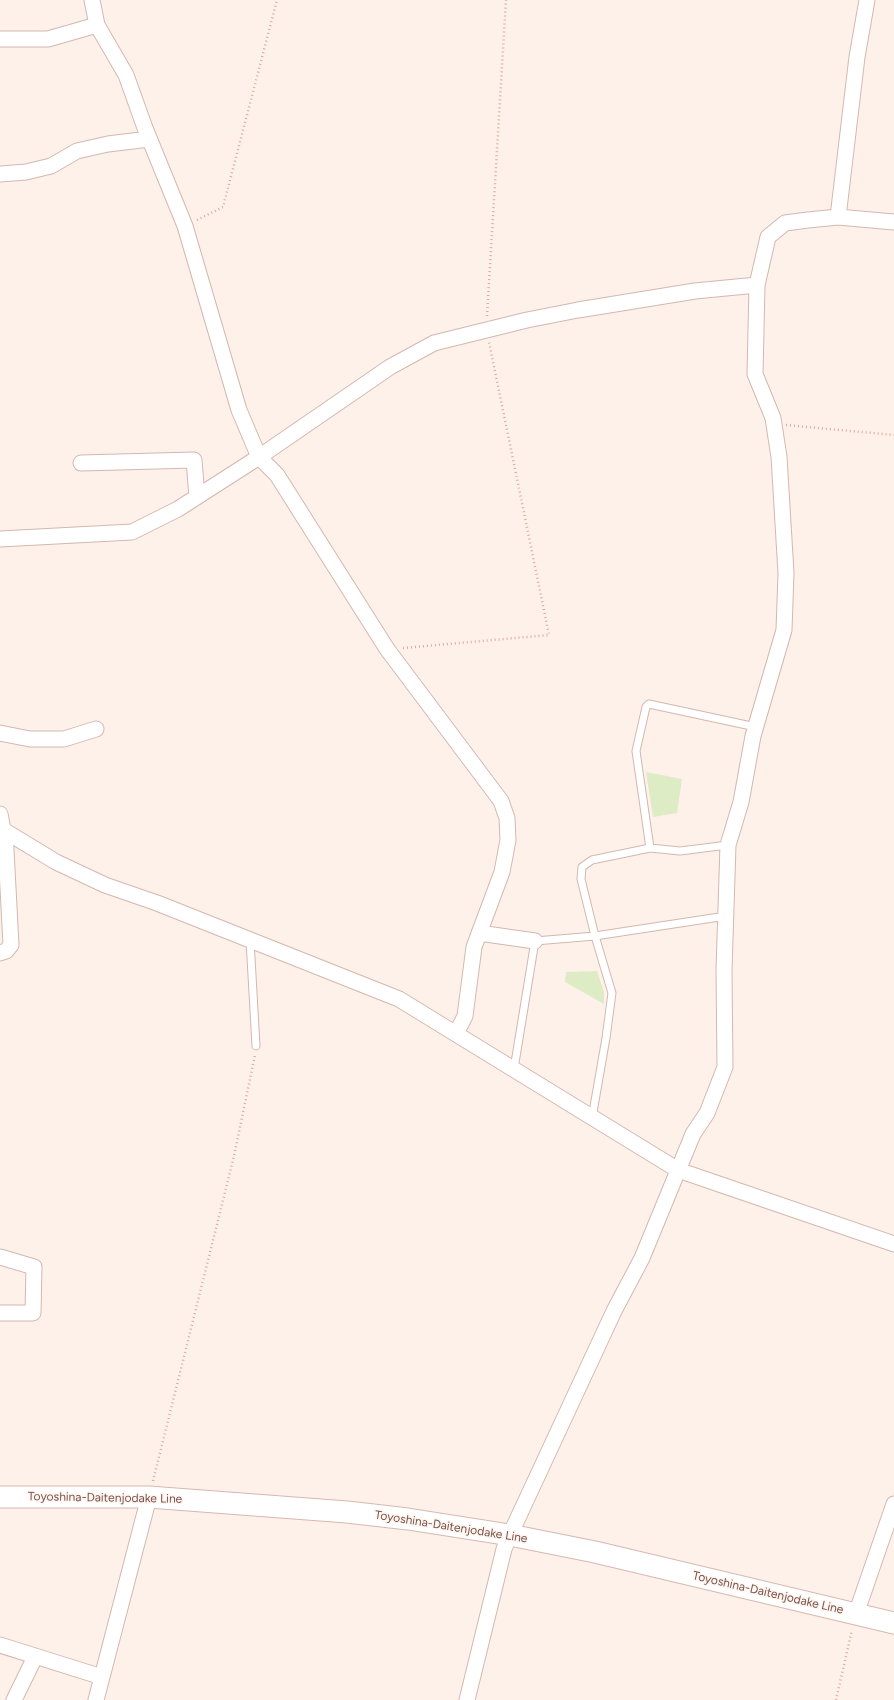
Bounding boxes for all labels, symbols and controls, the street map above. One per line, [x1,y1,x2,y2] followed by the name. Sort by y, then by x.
[28,1489,182,1507] street label: Toyoshina-Daitenjodake Line
[374,1508,528,1546] street label: Toyoshina-Daitenjodake Line
[691,1569,845,1617] street label: Toyoshina-Daitenjodake Line

